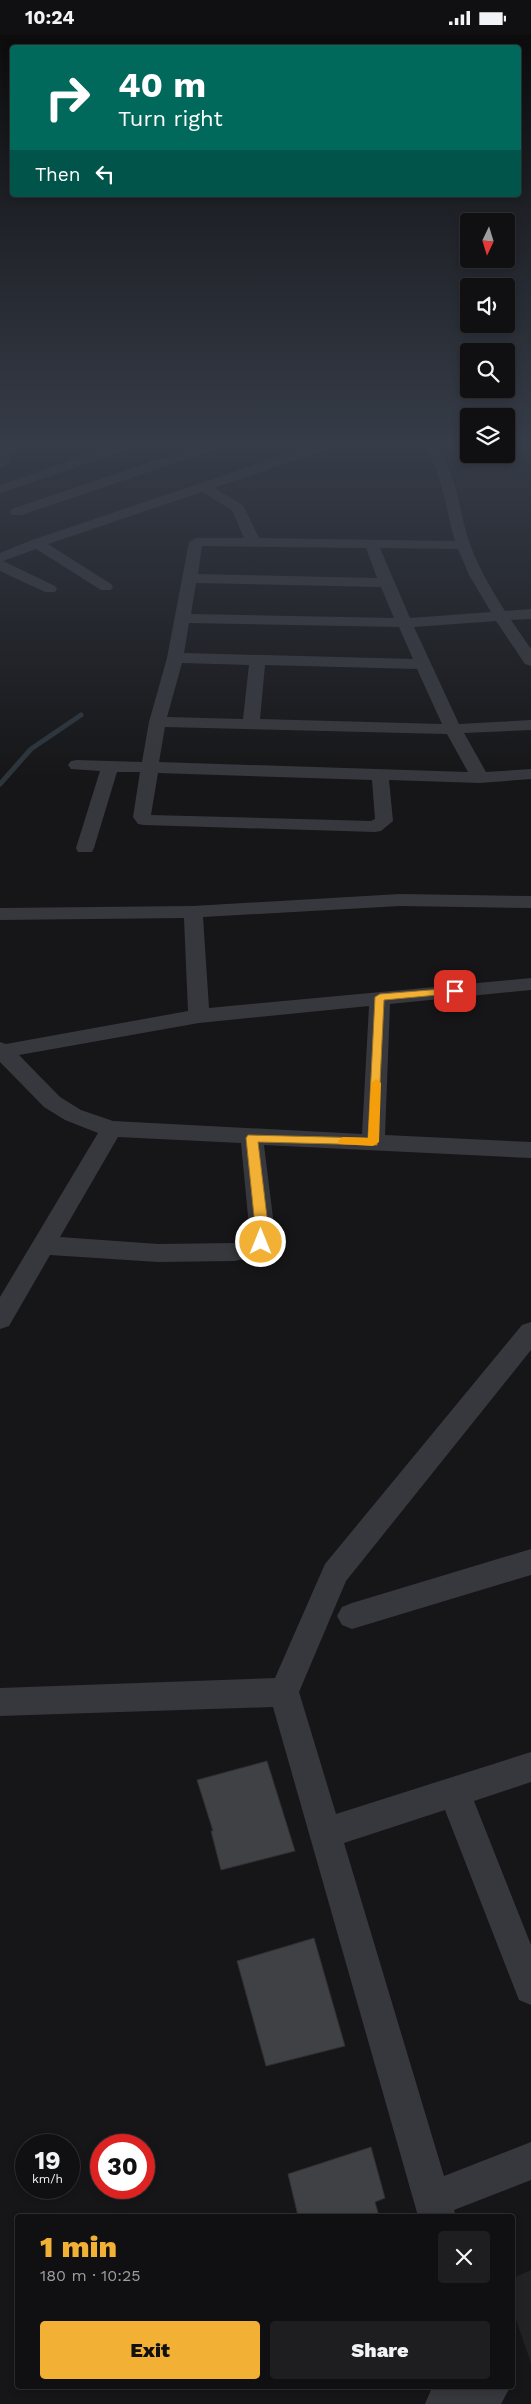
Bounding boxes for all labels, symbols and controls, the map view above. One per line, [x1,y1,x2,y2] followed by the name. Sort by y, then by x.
[25,6,75,29] text: 10:24
[118,64,206,106] text: 40 m
[35,65,100,130] icon: right
[118,106,223,131] text: Turn right
[91,160,119,188] icon: left
[35,163,81,186] text: Then
[460,213,515,267] north arrow
[460,213,515,463] map controls
[460,278,515,333] button: sound
[460,343,515,398] button: search
[460,408,515,463] button: layers
[434,970,476,1012] pin
[441,977,469,1005] icon: arrive
[234,1215,286,1267] position arrow
[90,2134,155,2199] speed limit sign: 30
[34,2146,61,2175] text: 19
[32,2172,63,2186] text: km/h
[40,2229,117,2264] text: 1 min
[438,2231,490,2283] button: close
[40,2266,141,2285] text: 180 m · 10:25
[40,2321,260,2379] button: Exit
[270,2321,490,2379] button: Share

